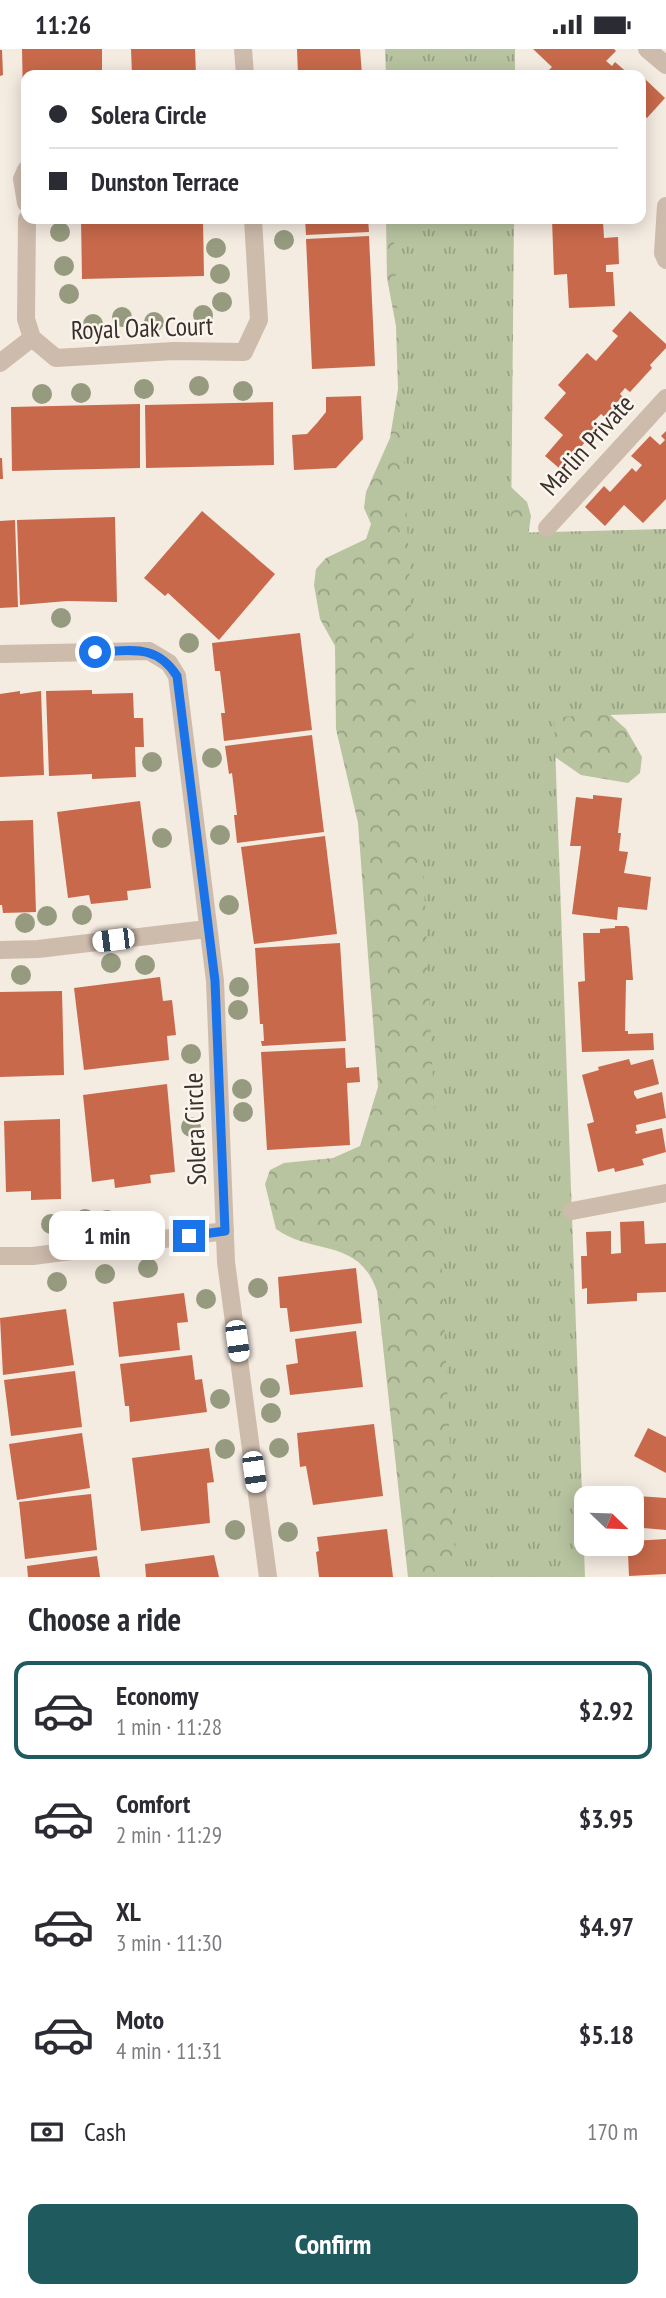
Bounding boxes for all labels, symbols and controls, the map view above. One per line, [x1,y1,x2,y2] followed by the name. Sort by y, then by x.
[35,8,91,41] text: 11:26
[91,98,207,131] text: Solera Circle
[91,165,239,198] text: Dunston Terrace
[70,309,214,346] street label: Royal Oak Court
[533,387,641,502] street label: Marlin Private
[79,636,111,668] route start
[91,927,136,953] car
[176,1072,213,1186] street label: Solera Circle
[49,1211,164,1261] callout: 1 min
[173,1220,205,1252] route end
[84,1221,130,1250] text: 1 min
[224,1319,251,1363] car
[241,1450,268,1494] car
[574,1486,644,1556] north arrow
[574,1486,644,1556] map controls
[28,1598,181,1640] text: Choose a ride
[32,1679,95,1742] icon: car
[116,1679,198,1712] text: Economy
[579,1694,634,1727] text: $2.92
[116,1712,222,1741] text: 1 min · 11:28
[32,1787,95,1850] icon: car
[116,1787,190,1820] text: Comfort
[579,1802,634,1835] text: $3.95
[116,1820,222,1849] text: 2 min · 11:29
[32,1895,95,1958] icon: car
[116,1895,141,1928] text: XL
[579,1910,634,1943] text: $4.97
[116,1928,222,1957] text: 3 min · 11:30
[32,2003,95,2066] icon: car
[116,2003,164,2036] text: Moto
[579,2018,634,2051] text: $5.18
[116,2036,222,2065] text: 4 min · 11:31
[28,2113,66,2151] icon: cash
[84,2115,126,2148] text: Cash
[587,2117,638,2146] text: 170 m
[28,2204,638,2284] button: Confirm

